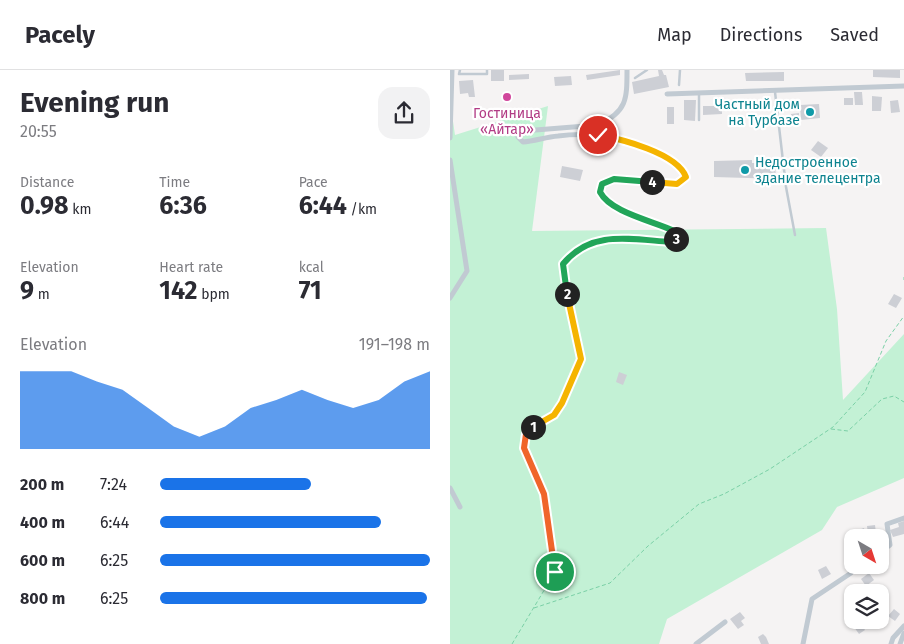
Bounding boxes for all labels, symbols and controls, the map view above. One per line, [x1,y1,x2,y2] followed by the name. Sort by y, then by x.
[25,21,95,49] text: Pacely
[657,24,692,46] text: Map
[720,24,802,46] text: Directions
[830,24,879,46] text: Saved
[20,86,169,119] text: Evening run
[378,87,430,139] button: share
[501,91,513,103] marker: Гостиница «Айтар»
[715,96,800,129] place label: Частный дом на Турбазе
[473,105,541,138] place label: Гостиница «Айтар»
[804,106,816,118] marker: Частный дом на Турбазе
[577,114,619,156] pin
[584,121,612,149] icon: check
[20,122,57,141] text: 20:55
[755,154,881,187] place label: Недостроенное здание телецентра
[739,164,751,176] marker: Недостроенное здание телецентра
[640,170,664,194] pin: 4
[20,174,74,191] text: Distance
[159,174,190,191] text: Time
[299,174,328,191] text: Pace
[649,174,656,191] text: 4
[20,191,69,221] text: 0.98
[159,191,207,221] text: 6:36
[299,191,347,221] text: 6:44
[69,201,92,218] text: km
[347,201,377,218] text: /km
[664,226,688,252] pin: 3
[673,231,680,248] text: 3
[20,259,79,276] text: Elevation
[159,259,223,276] text: Heart rate
[299,259,324,276] text: kcal
[20,276,34,306] text: 9
[159,276,197,306] text: 142
[299,276,322,306] text: 71
[554,282,580,306] pin: 2
[34,286,50,303] text: m
[197,286,230,303] text: bpm
[564,286,571,303] text: 2
[20,335,87,354] text: Elevation
[359,335,430,354] text: 191–198 m
[520,414,546,440] pin: 1
[530,419,537,436] text: 1
[20,475,64,494] text: 200 m
[100,475,127,494] text: 7:24
[20,513,65,532] text: 400 m
[100,513,129,532] text: 6:44
[844,529,889,574] north arrow
[844,529,889,629] map controls
[20,551,65,570] text: 600 m
[100,551,128,570] text: 6:25
[534,551,576,593] pin
[541,558,569,586] icon: arrive
[844,584,889,629] button: layers
[20,589,65,608] text: 800 m
[100,589,128,608] text: 6:25

